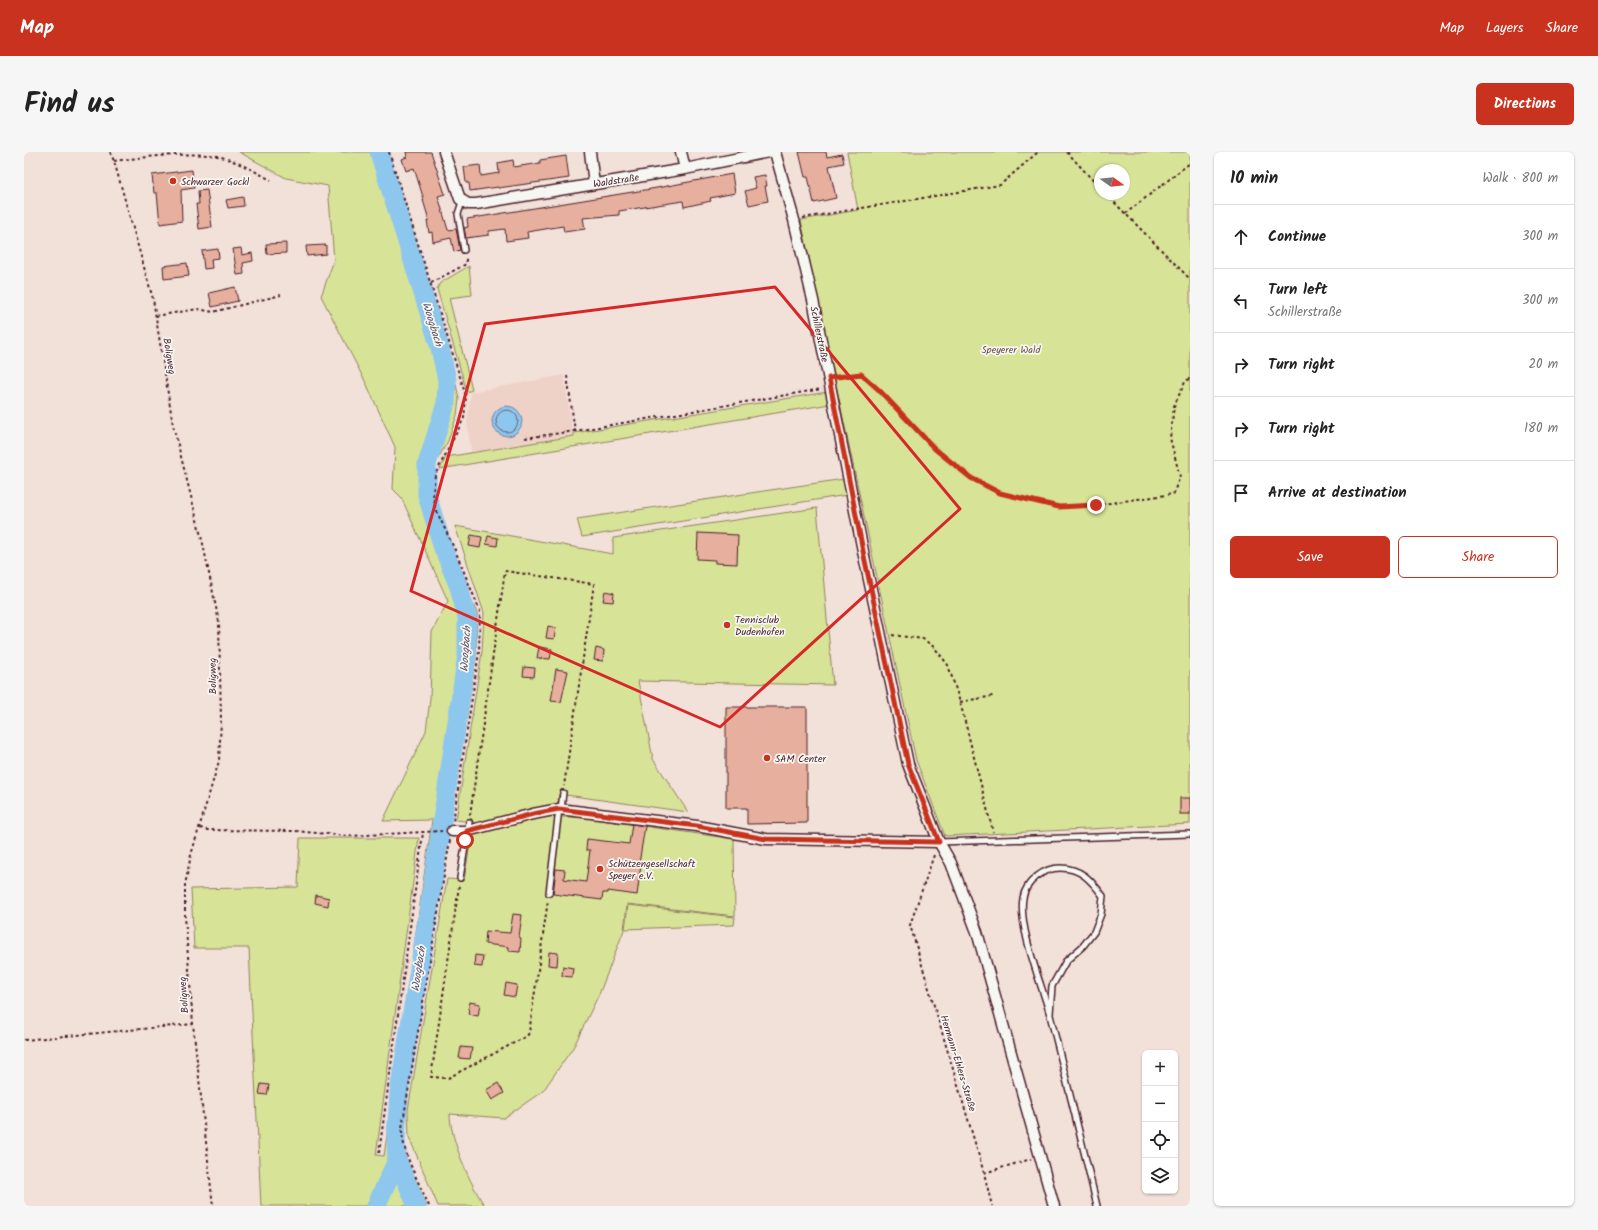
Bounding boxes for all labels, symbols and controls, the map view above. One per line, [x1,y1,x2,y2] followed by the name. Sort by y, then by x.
[20,13,54,43] text: Map
[1440,17,1464,39] text: Map
[1486,17,1524,39] text: Layers
[1546,17,1578,39] text: Share
[24,82,115,127] text: Find us
[1476,83,1574,125] button: Directions
[1094,164,1130,200] north arrow
[1230,165,1278,192] text: 10 min
[1483,168,1558,189] text: Walk · 800 m
[592,169,641,193] street label: Waldstraße
[181,174,250,190] place label: Schwarzer Gockl
[168,176,178,186] marker: Schwarzer Gockl
[1268,225,1326,249] text: Continue
[1230,226,1252,248] icon: ahead
[1522,226,1558,247] text: 300 m
[1268,278,1328,302] text: Turn left
[1230,290,1252,312] icon: left
[1522,290,1558,311] text: 300 m
[417,300,448,350] water label: Woogbach
[1268,302,1342,323] text: Schillerstraße
[805,305,833,364] street label: Schillerstraße
[158,337,180,376] street label: Boligweg
[982,342,1041,358] park label: Speyerer Wald
[1268,353,1335,377] text: Turn right
[1230,354,1252,376] icon: right
[1528,354,1558,375] text: 20 m
[1268,417,1335,441] text: Turn right
[1230,418,1252,440] icon: right
[1524,418,1558,439] text: 180 m
[1268,481,1407,505] text: Arrive at destination
[1230,482,1252,504] icon: arrive
[1087,496,1105,514] route end
[1230,536,1390,578] button: Save
[1398,536,1558,578] button: Share
[735,612,785,640] place label: Tennisclub Dudenhofen
[722,620,732,630] marker: Tennisclub Dudenhofen
[455,625,477,672] water label: Woogbach
[205,657,221,694] street label: Boligweg
[775,751,826,767] place label: SAM Center
[762,753,772,763] marker: SAM Center
[456,831,474,849] route start
[608,856,695,884] place label: Schützengesellschaft Speyer e.V.
[595,864,605,874] marker: Schützengesellschaft Speyer e.V.
[407,944,432,993] water label: Woogbach
[175,976,193,1014] street label: Boligweg
[936,1013,980,1114] street label: Hermann-Ehlers-Straße
[1142,1050,1178,1194] map controls
[1142,1050,1178,1086] button: +
[1142,1086,1178,1122] button: −
[1142,1122,1178,1158] button: locate
[1142,1158,1178,1194] button: layers

